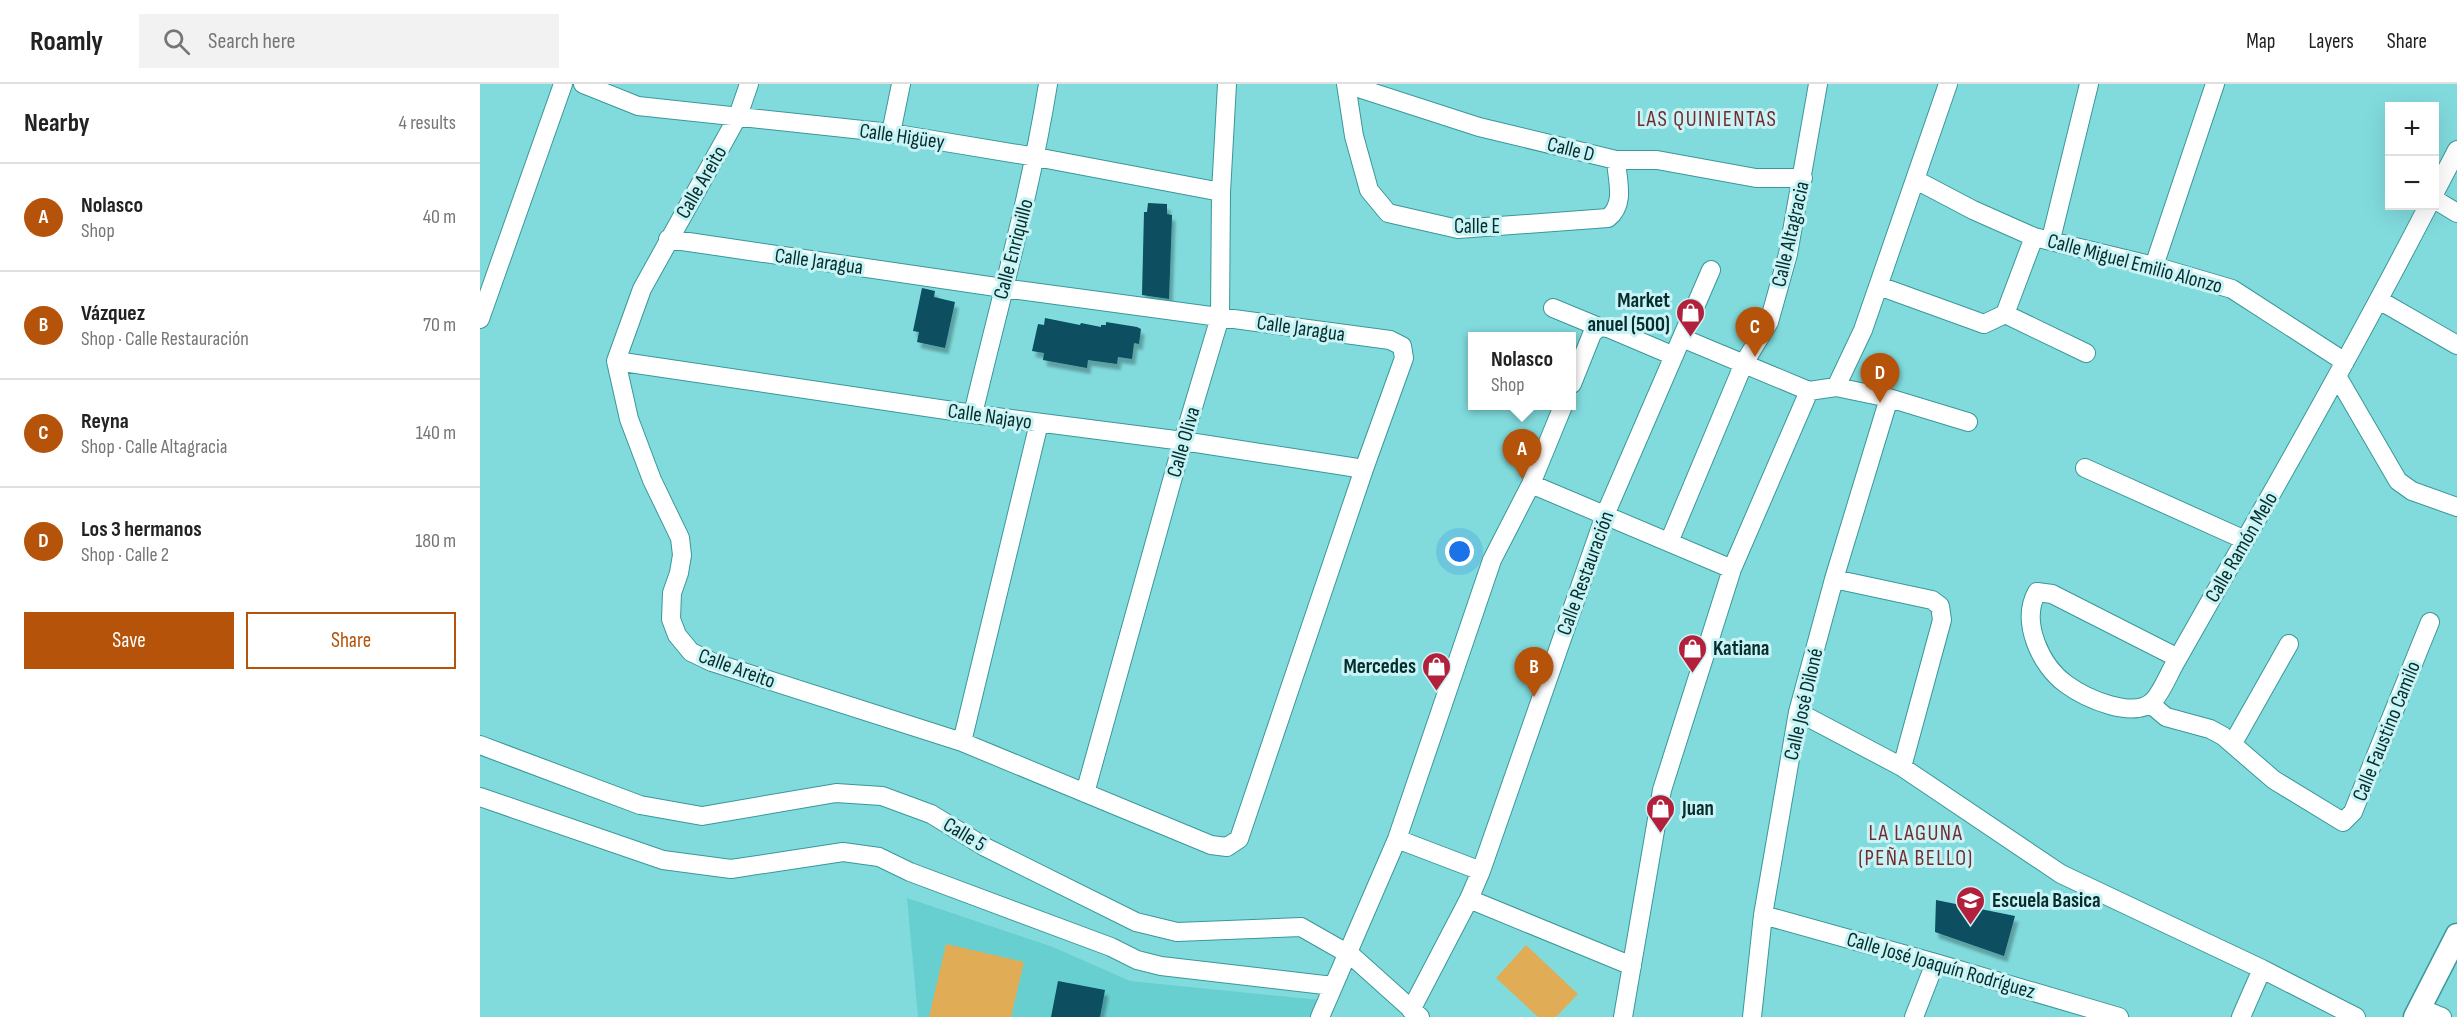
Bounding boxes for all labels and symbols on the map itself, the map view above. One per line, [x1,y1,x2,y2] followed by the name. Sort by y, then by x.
[1637,106,1777,133] district label: LAS QUINIENTAS
[858,118,946,155] street label: Calle Higüey
[1545,132,1597,167] street label: Calle D
[671,141,732,223] street label: Calle Areito
[1766,179,1815,289] street label: Calle Altagracia
[988,196,1039,302] street label: Calle Enriquillo
[1454,214,1500,239] street label: Calle E
[2045,228,2225,299] street label: Calle Miguel Emilio Alonzo
[773,243,865,280] street label: Calle Jaragua
[1587,288,1670,337] place label: Market anuel (500)
[1675,296,1707,338] shop icon: Market anuel (500)
[1736,308,1774,357] pin: C
[1255,310,1347,347] street label: Calle Jaragua
[1860,354,1900,403] pin: D
[946,398,1034,435] street label: Calle Najayo
[1162,404,1205,480] street label: Calle Oliva
[1502,430,1542,479] pin: A
[2200,488,2283,607] street label: Calle Ramón Melo
[1552,508,1619,638] street label: Calle Restauración
[1445,537,1474,566] your location
[1676,632,1708,674] shop icon: Katiana
[1713,636,1769,661] place label: Katiana
[695,643,779,694] street label: Calle Areito
[1778,646,1829,763] street label: Calle José Diloné
[1514,648,1554,697] pin: B
[1421,650,1453,692] shop icon: Mercedes
[1344,654,1416,679] place label: Mercedes
[2347,658,2426,805] street label: Calle Faustino Camilo
[1645,792,1677,834] shop icon: Juan
[1681,796,1714,821] place label: Juan
[939,812,991,857] street label: Calle 5
[1858,820,1974,872] district label: LA LAGUNA (PEÑA BELLO)
[1955,884,1987,926] school or university icon: Escuela Basica
[1992,888,2101,913] place label: Escuela Basica
[1844,927,2038,1004] street label: Calle José Joaquín Rodríguez

